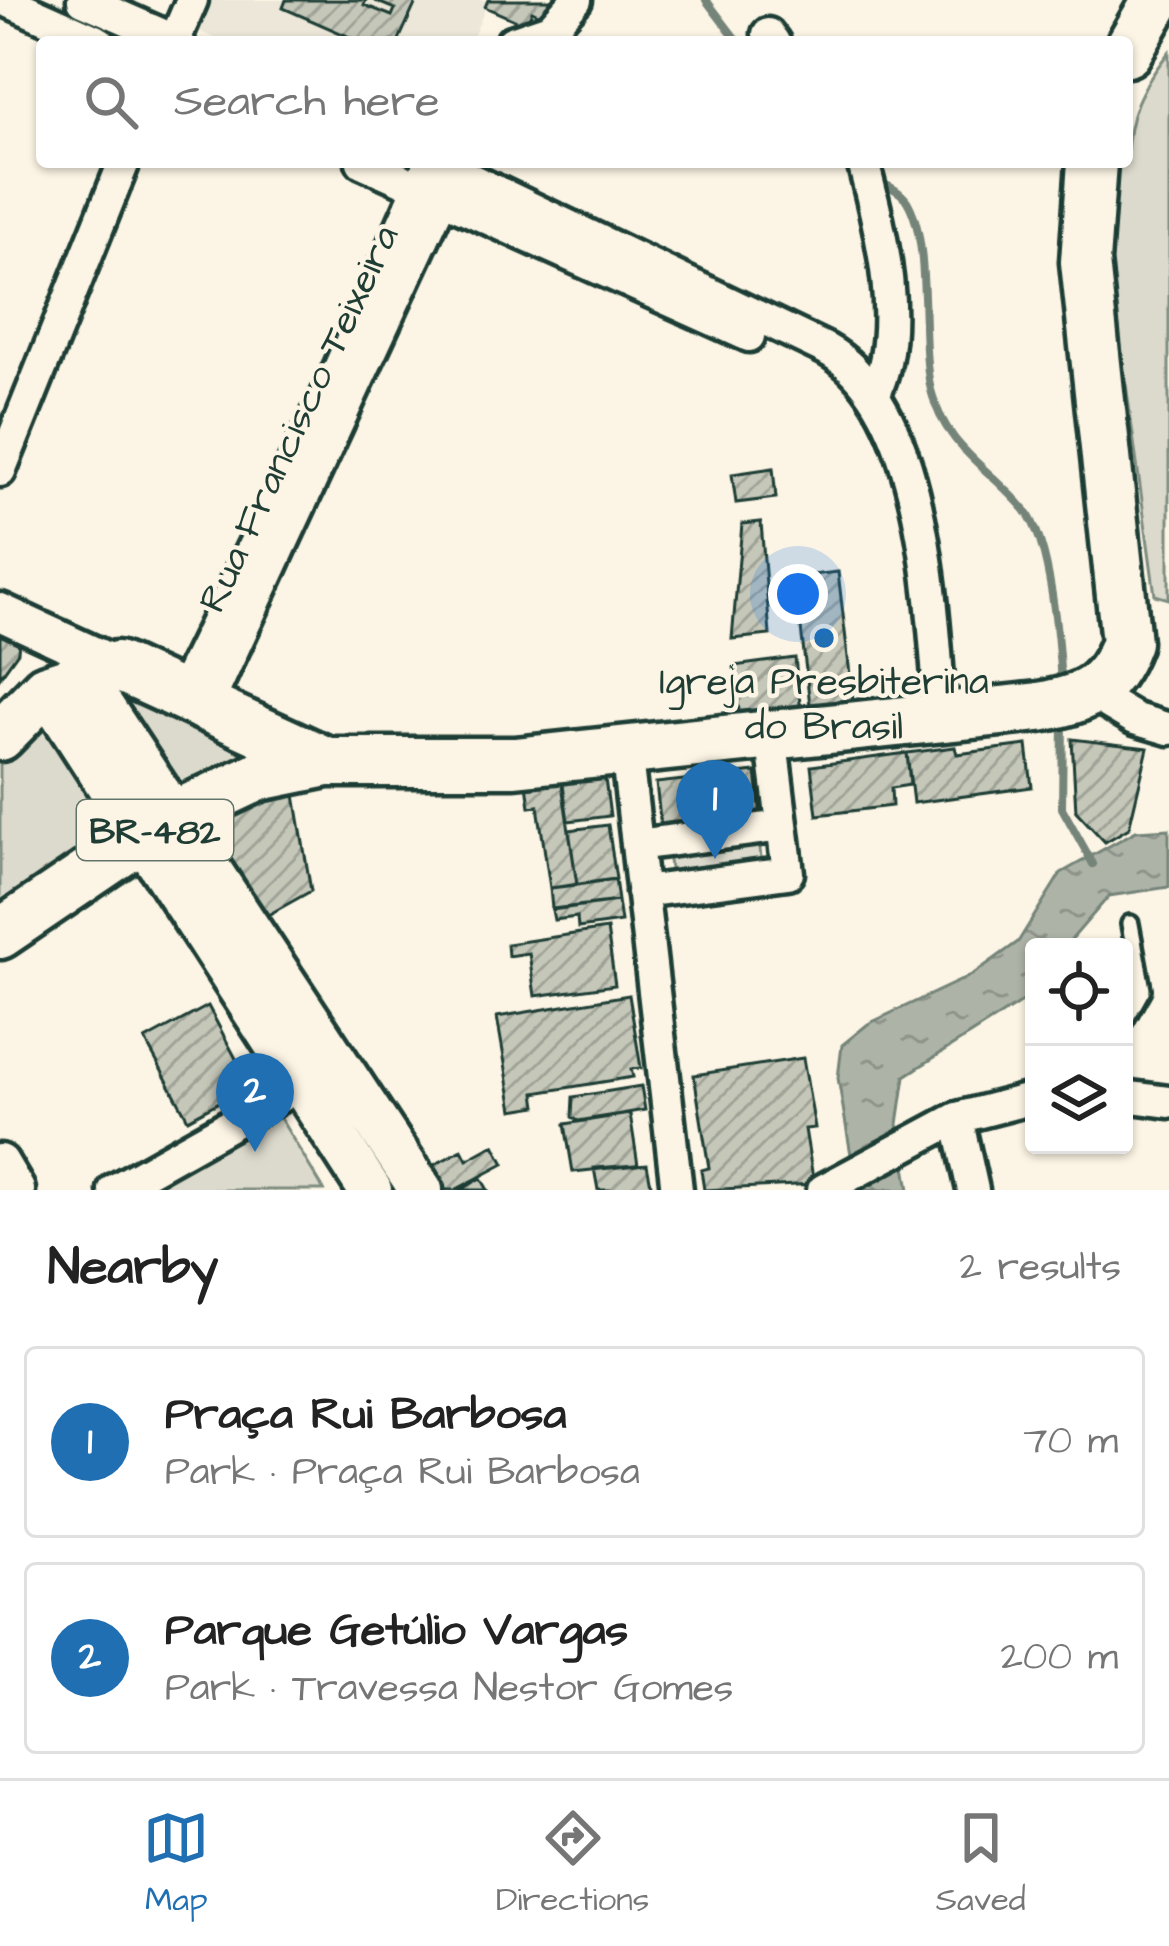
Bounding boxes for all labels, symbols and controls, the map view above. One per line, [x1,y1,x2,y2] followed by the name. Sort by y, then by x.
[36,36,1133,168] search box
[78,69,144,135] icon: search
[174,71,440,133] text: Search here
[186,217,413,622] street label: Rua Francisco Teixeira
[768,564,828,624] your location
[811,625,837,651] marker: Igreja Presbiterina do Brasil
[659,656,989,755] place label: Igreja Presbiterina do Brasil
[676,760,754,859] pin: 1
[77,800,233,860] road number: BR-482
[1025,938,1133,1154] map controls
[1025,938,1133,1046] button: locate
[1025,1046,1133,1154] button: layers
[216,1053,294,1152] pin: 2
[48,1233,218,1304] text: Nearby
[960,1241,1121,1295] text: 2 results
[165,1384,566,1446] text: Praça Rui Barbosa
[88,1415,93,1469] text: 1
[1023,1415,1118,1469] text: 70 m
[165,1446,640,1500] text: Park · Praça Rui Barbosa
[165,1600,628,1662] text: Parque Getúlio Vargas
[79,1631,101,1685] text: 2
[1001,1631,1118,1685] text: 200 m
[165,1662,733,1716] text: Park · Travessa Nestor Gomes
[143,1805,209,1923] tab: Map
[496,1805,649,1923] tab: Directions
[936,1805,1026,1923] tab: Saved

